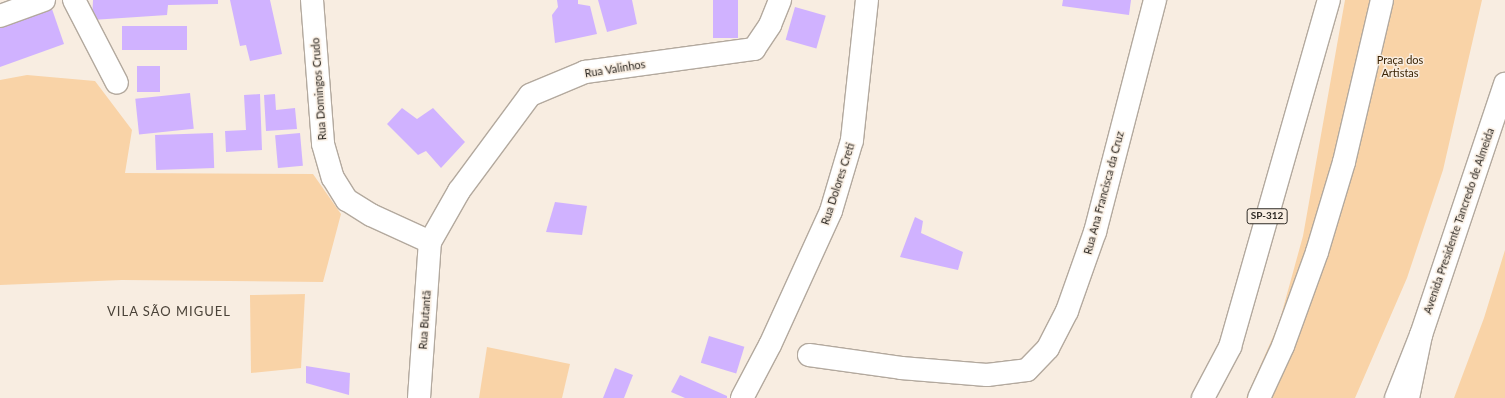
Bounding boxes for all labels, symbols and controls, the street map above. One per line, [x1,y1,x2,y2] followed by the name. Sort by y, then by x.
[309,37,329,141] street label: Rua Domingos Crudo
[1377,54,1423,80] park label: Praça dos Artistas
[583,58,647,80] street label: Rua Valinhos
[1421,126,1497,316] street label: Avenida Presidente Tancredo de Almeida
[1081,130,1127,256] street label: Rua Ana Francisca da Cruz
[819,141,857,227] street label: Rua Dolores Creti
[1246,208,1288,224] road number: SP-312
[416,290,434,350] street label: Rua Butantã
[107,303,231,319] district label: VILA SÃO MIGUEL

